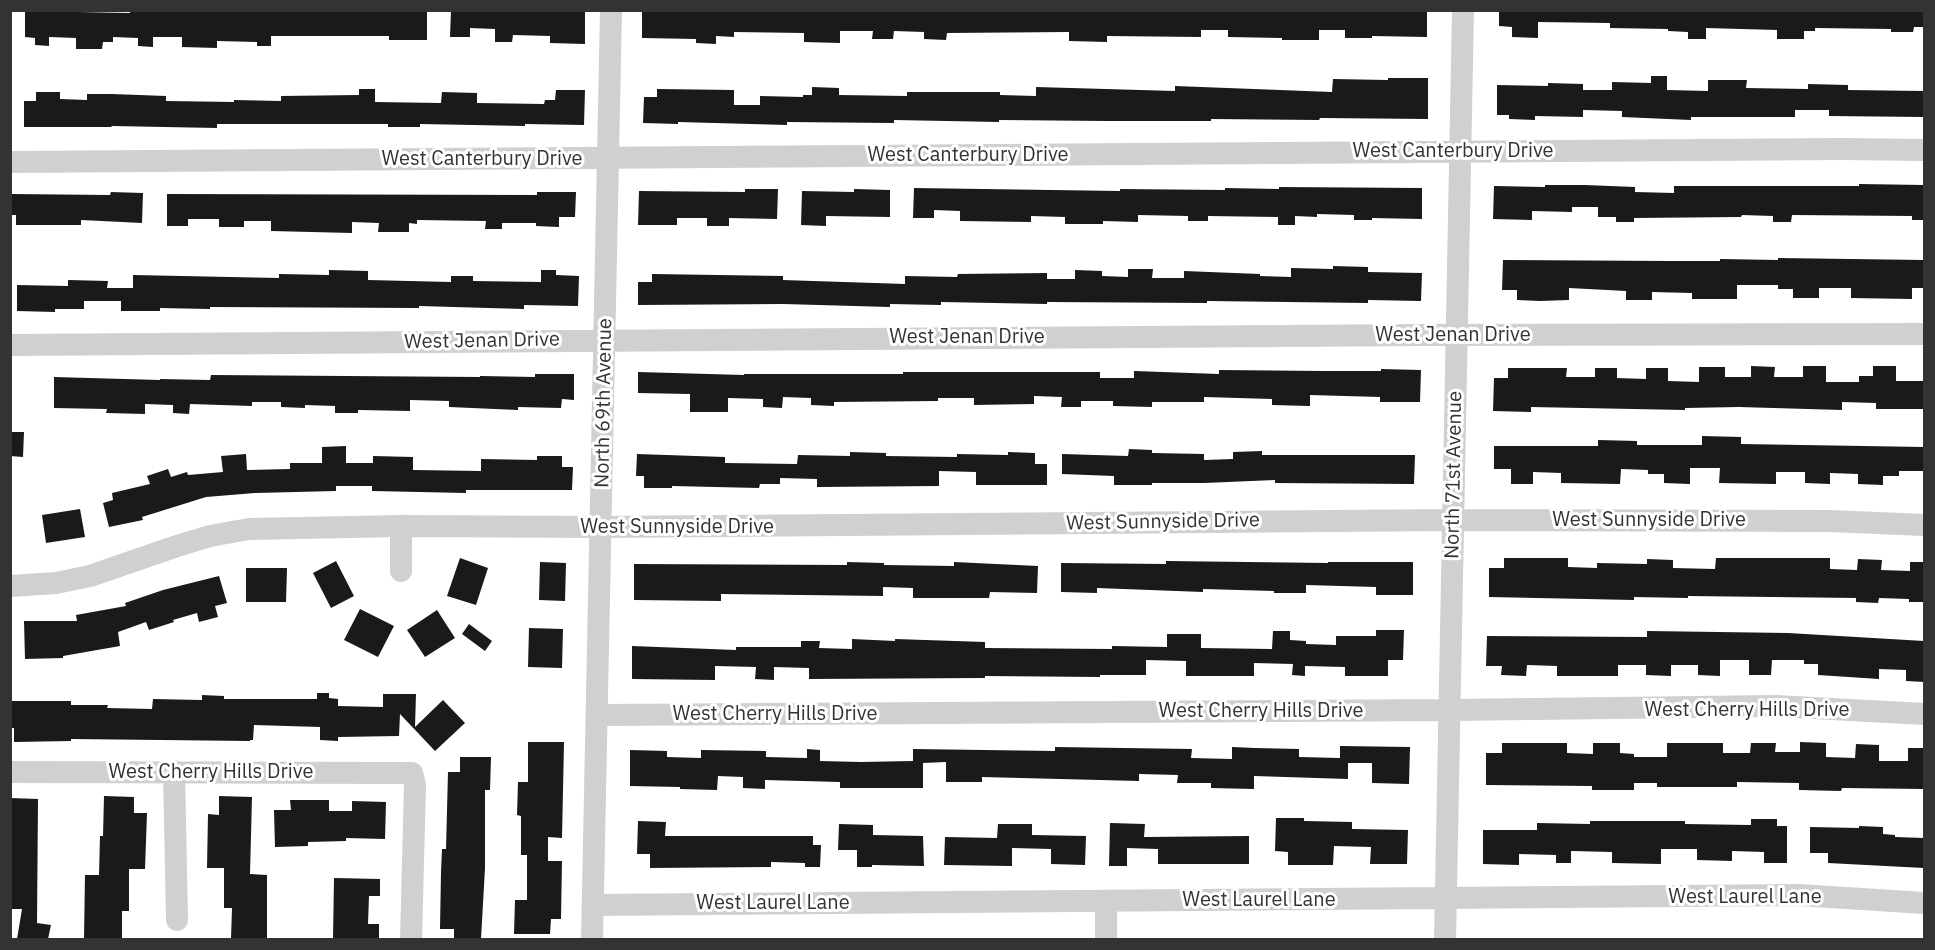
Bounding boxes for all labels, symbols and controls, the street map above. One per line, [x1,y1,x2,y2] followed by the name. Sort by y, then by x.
[1352,139,1554,163] street label: West Canterbury Drive
[867,143,1069,167] street label: West Canterbury Drive
[381,147,583,171] street label: West Canterbury Drive
[591,318,617,488] street label: North 69th Avenue
[1375,323,1531,347] street label: West Jenan Drive
[889,325,1045,349] street label: West Jenan Drive
[404,328,560,354] street label: West Jenan Drive
[1441,391,1467,559] street label: North 71st Avenue
[1066,508,1260,536] street label: West Sunnyside Drive
[1552,508,1746,532] street label: West Sunnyside Drive
[580,515,774,539] street label: West Sunnyside Drive
[1645,698,1849,722] street label: West Cherry Hills Drive
[1159,699,1363,723] street label: West Cherry Hills Drive
[673,702,877,726] street label: West Cherry Hills Drive
[109,760,313,784] street label: West Cherry Hills Drive
[1668,885,1822,909] street label: West Laurel Lane
[1182,888,1336,912] street label: West Laurel Lane
[696,891,850,915] street label: West Laurel Lane

